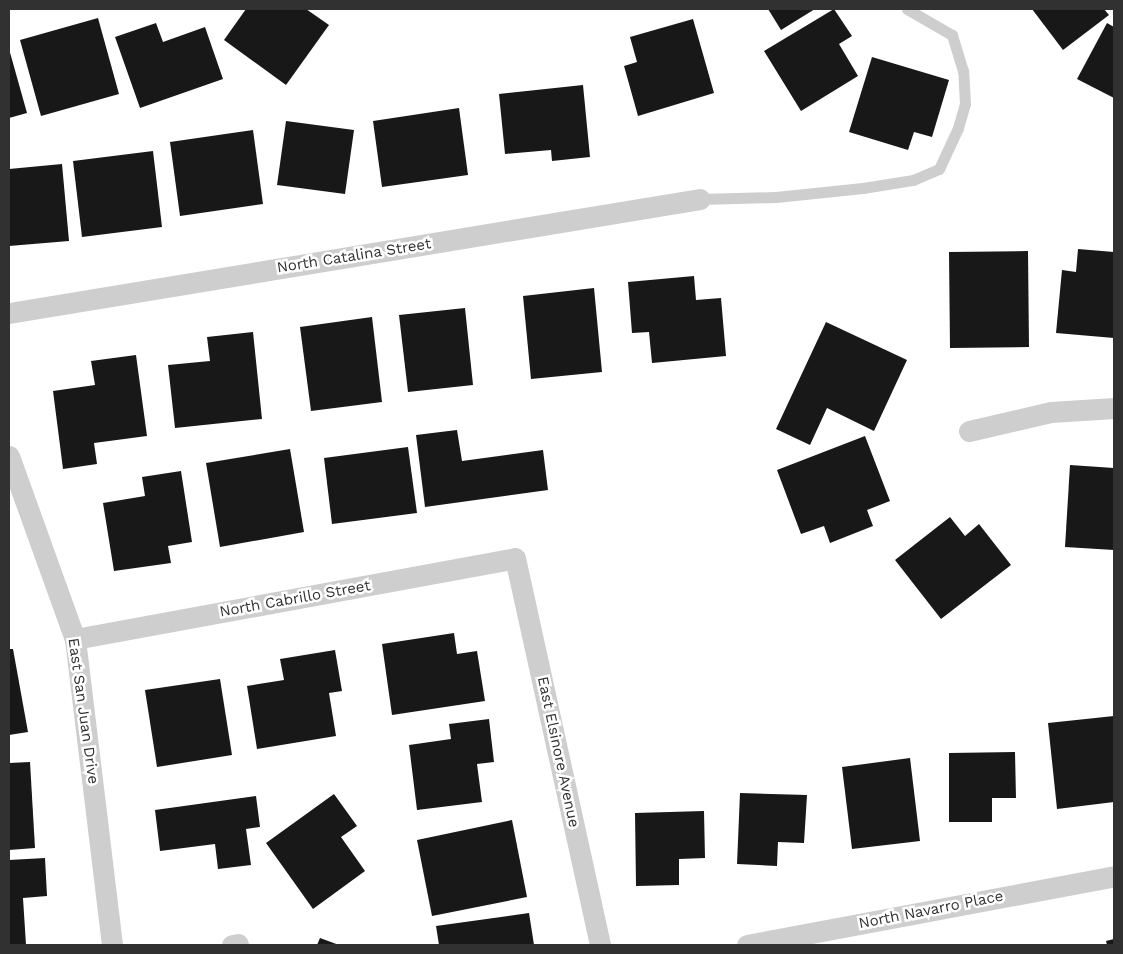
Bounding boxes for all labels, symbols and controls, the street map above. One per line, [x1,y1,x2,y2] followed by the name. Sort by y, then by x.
[275,235,433,277] street label: North Catalina Street
[218,577,372,621] street label: North Cabrillo Street
[64,637,102,785] street label: East San Juan Drive
[533,675,583,829] street label: East Elsinore Avenue
[857,887,1005,933] street label: North Navarro Place

